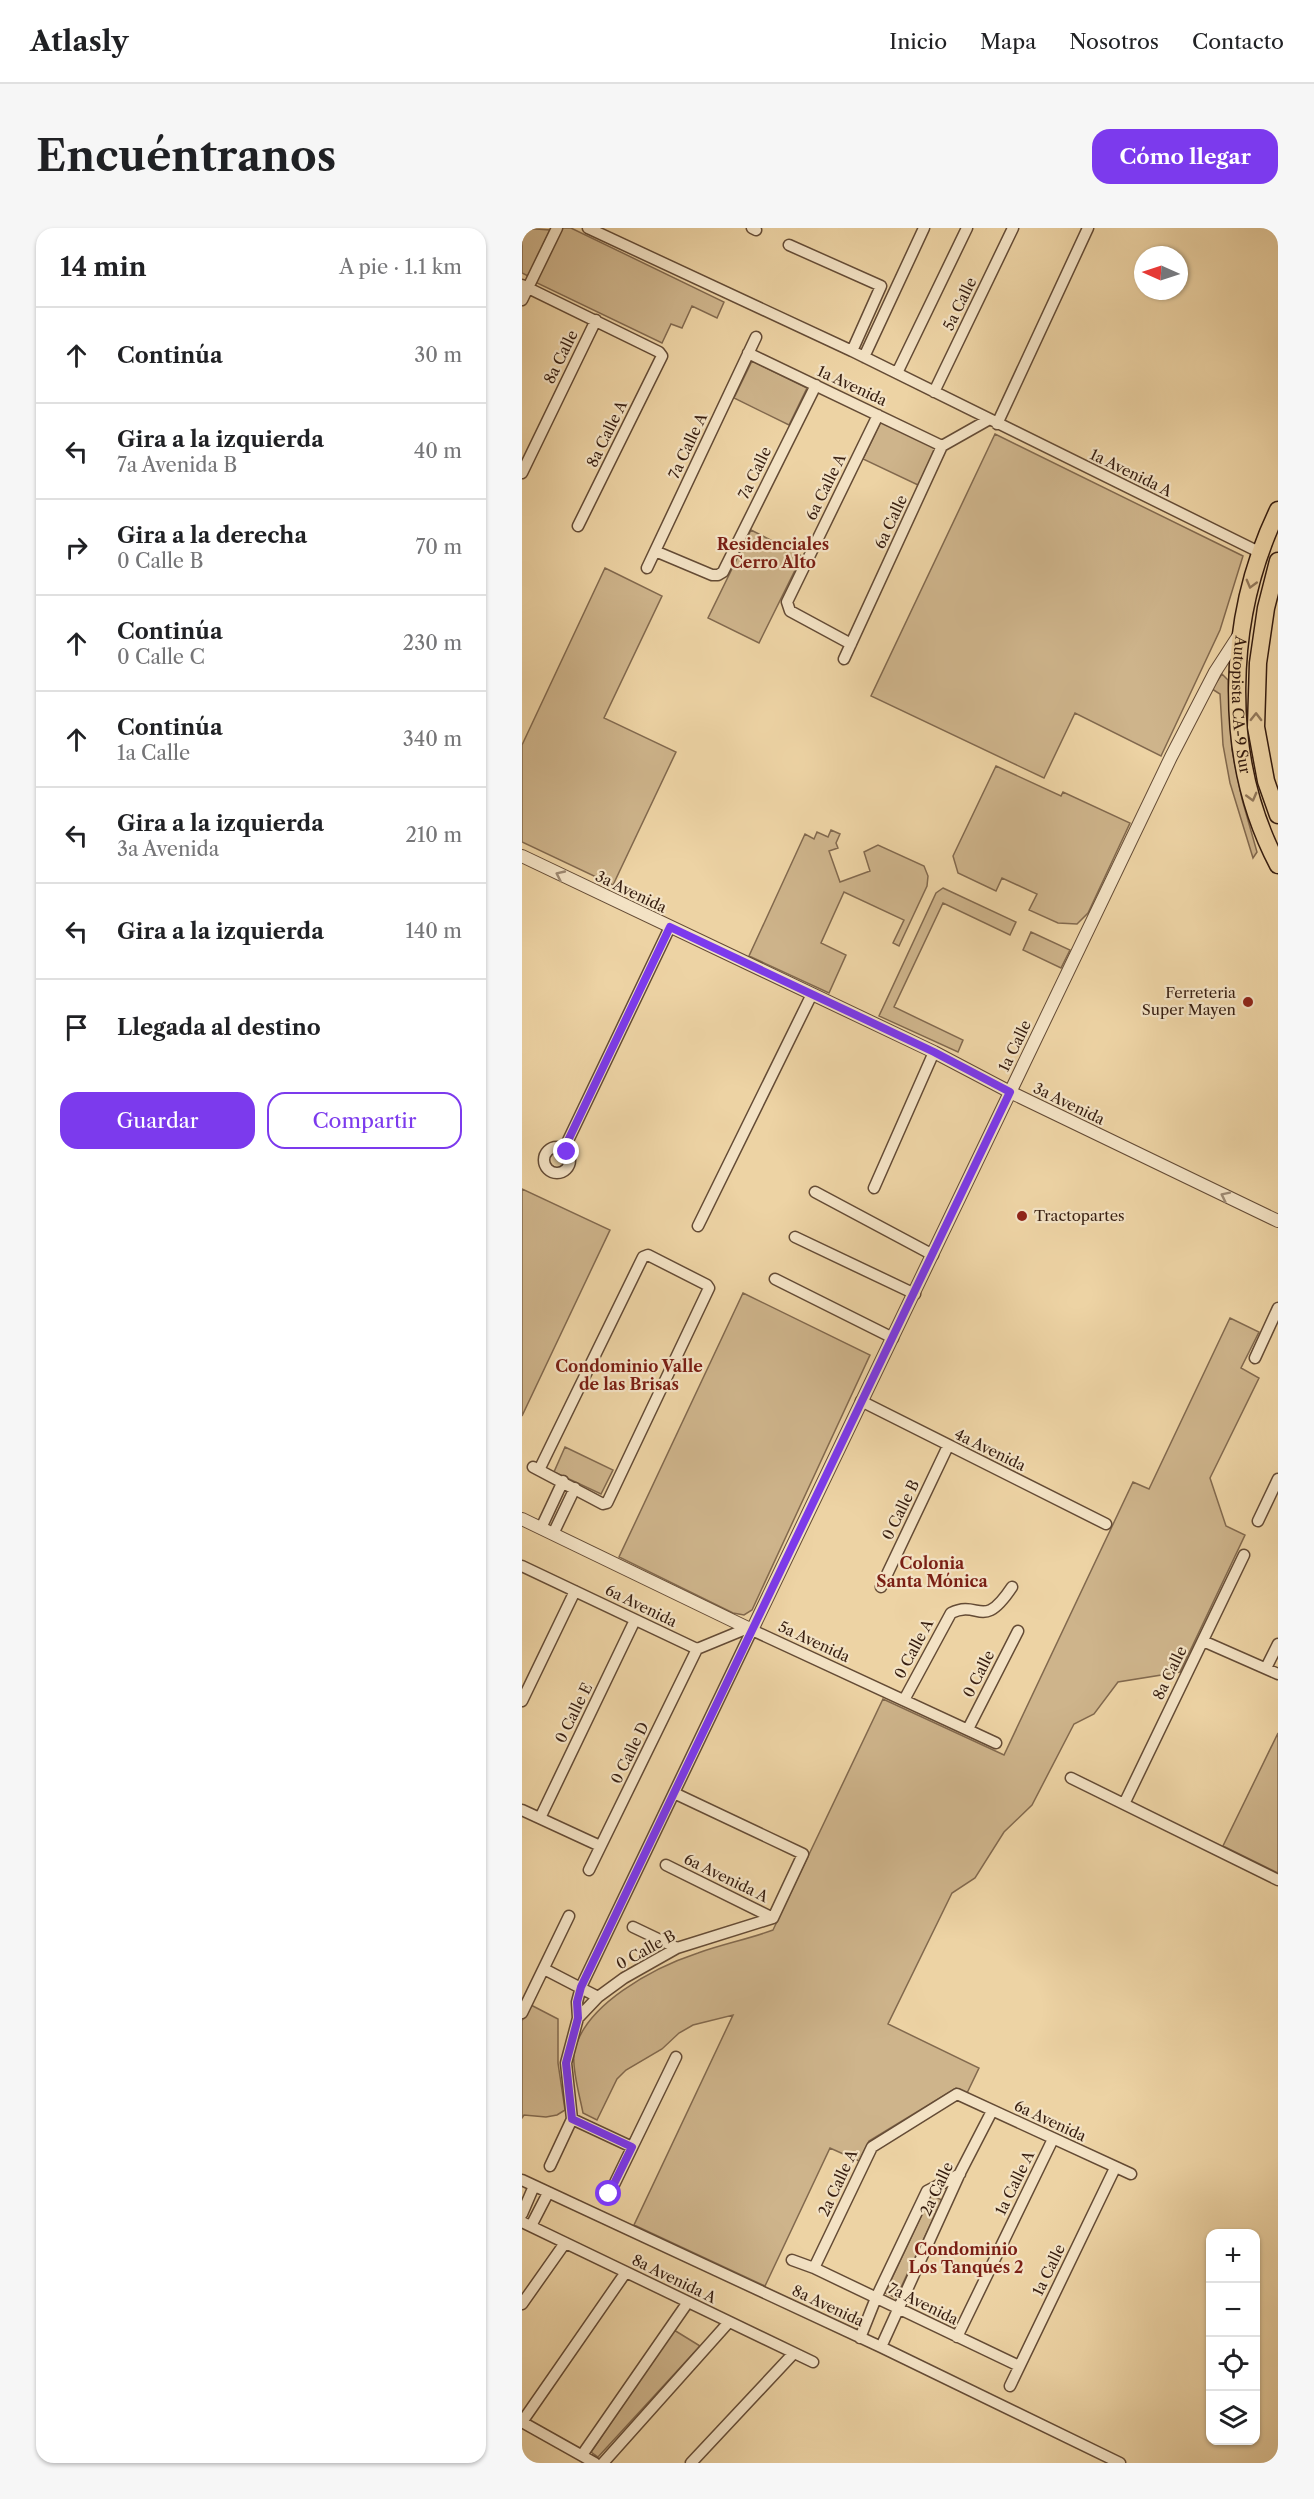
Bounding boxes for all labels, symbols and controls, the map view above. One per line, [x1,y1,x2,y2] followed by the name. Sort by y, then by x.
[30,24,129,58] text: Atlasly
[889,29,947,54] text: Inicio
[980,29,1036,54] text: Mapa
[1069,29,1159,54] text: Nosotros
[1192,29,1284,54] text: Contacto
[1092,129,1278,184] button: Cómo llegar
[36,130,336,182] text: Encuéntranos
[1134,246,1188,300] north arrow
[60,251,147,283] text: 14 min
[339,255,462,279] text: A pie · 1.1 km
[939,274,981,333] street label: 5a Calle
[539,327,582,387] street label: 8a Calle
[60,339,93,372] icon: ahead
[117,342,223,369] text: Continúa
[414,343,462,367] text: 30 m
[814,361,890,410] street label: 1a Avenida
[582,397,631,470] street label: 8a Calle A
[664,409,711,482] street label: 7a Calle A
[117,426,324,453] text: Gira a la izquierda
[60,435,93,468] icon: left
[414,439,462,463] text: 40 m
[734,443,775,502] street label: 7a Calle
[1087,444,1176,501] street label: 1a Avenida A
[801,450,850,523] street label: 6a Calle A
[117,453,237,477] text: 7a Avenida B
[870,492,911,552] street label: 6a Calle
[117,522,307,549] text: Gira a la derecha
[60,531,93,564] icon: right
[717,534,829,572] district label: Residenciales Cerro Alto
[416,535,462,559] text: 70 m
[117,549,203,573] text: 0 Calle B
[1245,579,1258,589] one-way arrow
[117,618,223,645] text: Continúa
[60,627,93,660] icon: ahead
[403,631,462,655] text: 230 m
[1228,634,1255,776] street label: Autopista CA-9 Sur
[117,645,205,669] text: 0 Calle C
[1250,713,1263,722] one-way arrow
[117,714,223,741] text: Continúa
[60,723,93,756] icon: ahead
[403,727,462,751] text: 340 m
[117,741,190,765] text: 1a Calle
[1245,792,1258,802] one-way arrow
[117,810,324,837] text: Gira a la izquierda
[60,819,93,852] icon: left
[405,823,462,847] text: 210 m
[117,837,219,861] text: 3a Avenida
[593,866,670,917] street label: 3a Avenida
[555,870,566,882] one-way arrow
[60,915,93,948] icon: left
[117,918,324,945] text: Gira a la izquierda
[405,919,462,943] text: 140 m
[1142,983,1237,1019] place label: Ferreteria Super Mayen
[1241,995,1255,1009] marker: Ferreteria Super Mayen
[60,1011,93,1044] icon: arrive
[117,1014,321,1041] text: Llegada al destino
[994,1017,1035,1075] street label: 1a Calle
[1031,1078,1108,1129] street label: 3a Avenida
[60,1092,255,1149] button: Guardar
[267,1092,462,1149] button: Compartir
[553,1138,579,1164] route end
[1221,1192,1232,1203] one-way arrow
[1034,1206,1125,1225] place label: Tractopartes
[1015,1209,1029,1223] marker: Tractopartes
[555,1356,703,1394] district label: Condominio Valle de las Brisas
[951,1424,1029,1475] street label: 4a Avenida
[878,1477,923,1543] street label: 0 Calle B
[876,1553,988,1591] district label: Colonia Santa Mónica
[602,1580,680,1631] street label: 6a Avenida
[890,1615,938,1682] street label: 0 Calle A
[776,1617,853,1666] street label: 5a Avenida
[1148,1643,1191,1703] street label: 8a Calle
[959,1647,998,1700] street label: 0 Calle
[551,1680,596,1746] street label: 0 Calle E
[606,1719,653,1787] street label: 0 Calle D
[681,1849,772,1907] street label: 6a Avenida A
[613,1926,679,1974] street label: 0 Calle B
[1011,2096,1089,2146] street label: 6a Avenida
[814,2146,862,2219] street label: 2a Calle A
[991,2147,1039,2218] street label: 1a Calle A
[916,2159,957,2219] street label: 2a Calle
[595,2180,621,2206] route start
[1206,2229,1260,2445] map controls
[1206,2229,1260,2283] button: +
[908,2239,1024,2277] district label: Condominio Los Tanques 2
[1028,2241,1069,2299] street label: 1a Calle
[629,2250,720,2308] street label: 8a Avenida A
[885,2278,962,2329] street label: 7a Avenida
[789,2281,867,2331] street label: 8a Avenida
[1206,2283,1260,2337] button: −
[1206,2337,1260,2391] button: locate
[1206,2391,1260,2445] button: layers

